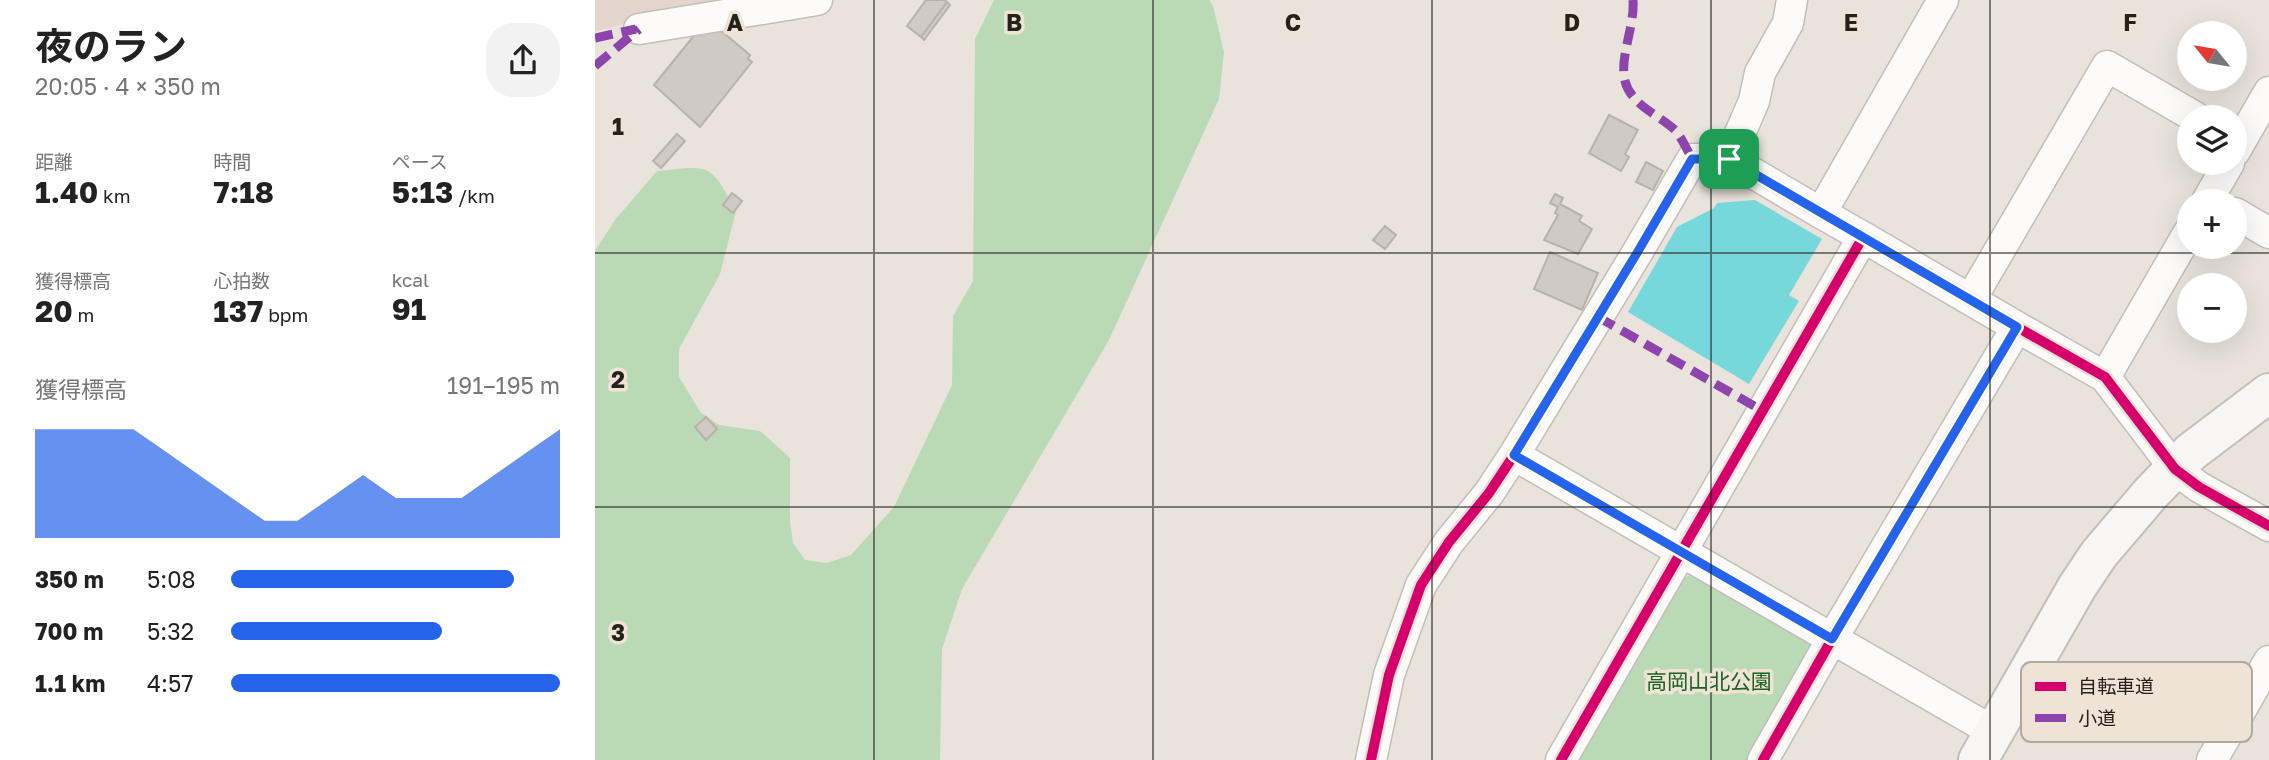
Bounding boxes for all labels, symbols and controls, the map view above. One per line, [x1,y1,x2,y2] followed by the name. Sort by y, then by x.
[727,8,744,36] text: A
[1006,8,1022,36] text: B
[1285,8,1301,36] text: C
[1564,8,1580,36] text: D
[1844,8,1858,36] text: E
[2123,8,2137,36] text: F
[2177,21,2247,91] north arrow
[2177,21,2247,343] map controls
[35,23,187,68] text: 夜のラン
[486,23,560,97] button: share
[35,72,221,100] text: 20:05 · 4 × 350 m
[2177,105,2247,175] button: layers
[612,112,624,140] text: 1
[1699,129,1759,189] pin
[1710,140,1748,178] icon: arrive
[35,150,73,173] text: 距離
[213,150,251,173] text: 時間
[392,150,448,173] text: ペース
[35,174,98,210] text: 1.40
[213,174,274,210] text: 7:18
[392,174,453,210] text: 5:13
[98,184,131,207] text: km
[453,184,495,207] text: /km
[2177,189,2247,259] button: +
[392,268,429,291] text: kcal
[35,269,111,292] text: 獲得標高
[213,269,270,292] text: 心拍数
[2177,273,2247,343] button: −
[392,291,426,327] text: 91
[35,293,73,329] text: 20
[213,293,263,329] text: 137
[73,303,94,326] text: m
[263,303,308,326] text: bpm
[611,365,625,393] text: 2
[447,371,560,399] text: 191–195 m
[35,375,127,403] text: 獲得標高
[35,565,104,593] text: 350 m
[147,565,196,593] text: 5:08
[35,617,103,645] text: 700 m
[147,617,194,645] text: 5:32
[611,618,625,646] text: 3
[2021,662,2252,742] legend
[1646,668,1772,694] park label: 高岡山北公園
[35,669,105,697] text: 1.1 km
[147,669,193,697] text: 4:57
[2078,674,2154,697] text: 自転車道
[2078,706,2116,729] text: 小道

